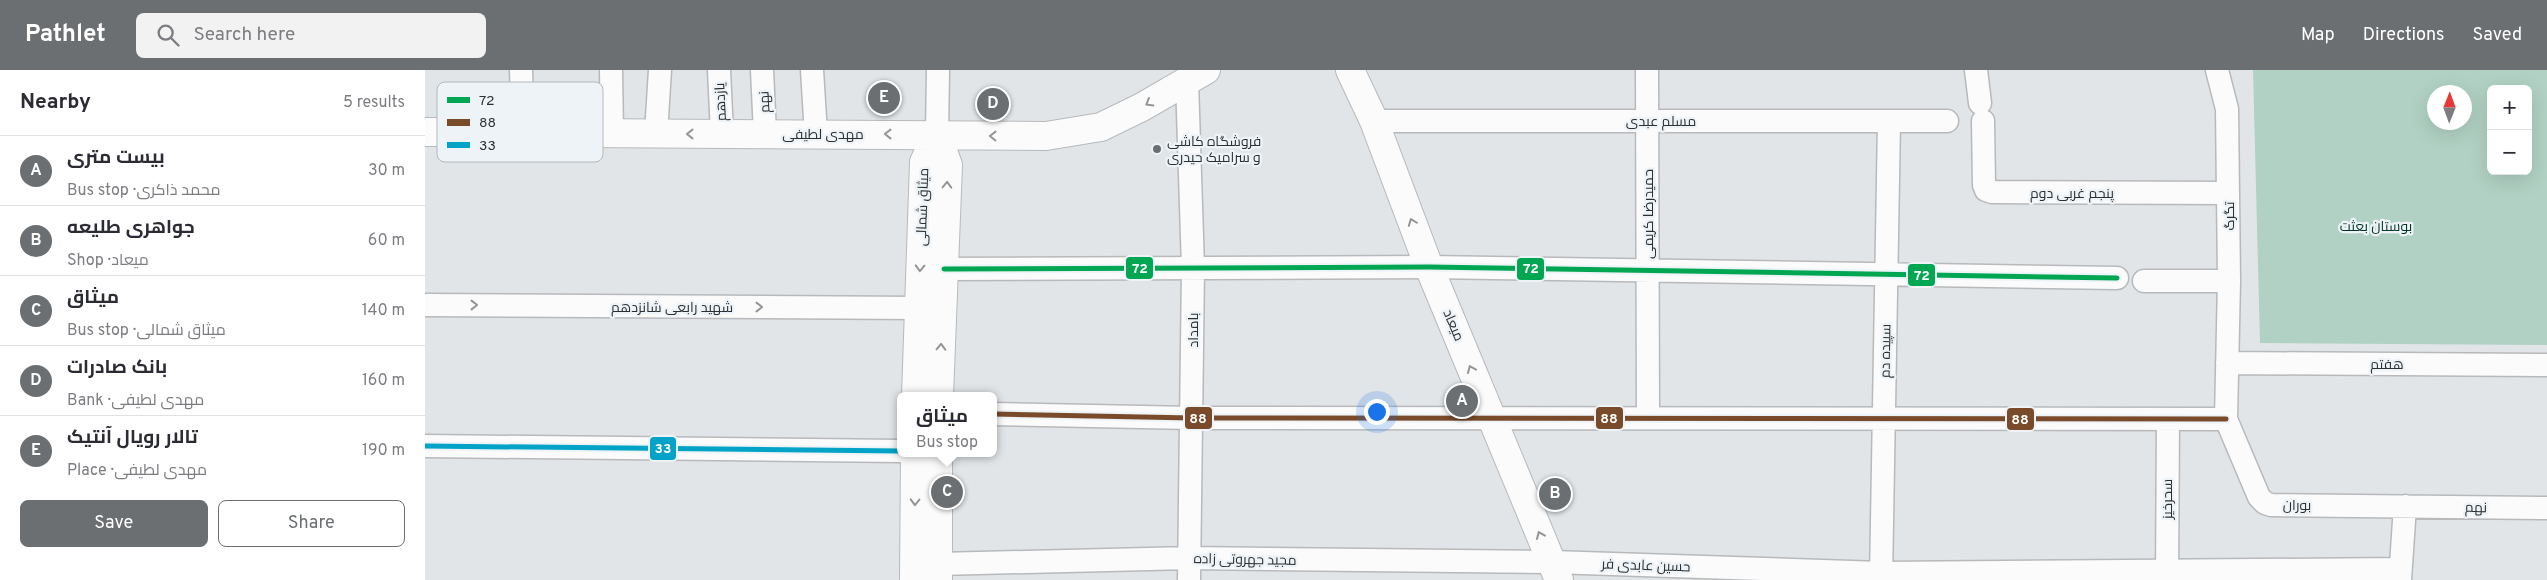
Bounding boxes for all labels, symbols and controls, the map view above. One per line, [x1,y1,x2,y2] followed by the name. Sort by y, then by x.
[136,13,486,58] search box
[25,20,106,50] text: Pathlet
[154,21,182,49] icon: search
[194,23,295,47] text: Search here
[2301,24,2335,47] text: Map
[2363,24,2445,47] text: Directions
[2473,24,2522,47] text: Saved
[868,79,900,117] pin: E
[437,82,603,162] legend
[712,82,731,122] street label: یازدهم
[977,85,1009,123] pin: D
[2427,85,2472,130] north arrow
[2487,85,2532,175] map controls
[2487,85,2532,130] button: +
[20,89,91,116] text: Nearby
[756,90,775,113] street label: نهم
[343,93,405,113] text: 5 results
[479,93,495,110] text: 72
[1145,97,1154,107] one-way arrow
[1626,114,1696,131] street label: مسلم عبدی
[479,115,496,132] text: 88
[782,127,864,144] street label: مهدی لطیفی
[686,128,694,139] one-way arrow
[884,129,892,140] one-way arrow
[989,130,997,141] one-way arrow
[2487,130,2532,175] button: −
[1167,134,1261,167] place label: فروشگاه کاشی و سرامیک حیدری
[479,138,496,155] text: 33
[1151,143,1163,155] marker: فروشگاه کاشی و سرامیک حیدری
[67,146,165,170] text: بیست متری
[30,161,42,181] text: A
[368,161,405,181] text: 30 m
[914,168,933,246] street label: میثاق شمالی
[1641,169,1658,259] street label: حمیدرضا کریمی
[942,180,952,188] one-way arrow
[67,181,221,201] text: Bus stop · محمد ذاکری
[2030,186,2114,203] street label: پنجم غربی دوم
[2222,201,2239,230] street label: تگرگ
[67,216,195,240] text: جواهری طلیعه
[1408,218,1418,226] one-way arrow
[2340,219,2412,236] park label: بوستان بعثت
[30,231,42,251] text: B
[368,231,405,251] text: 60 m
[67,251,149,271] text: Shop · میعاد
[1125,256,1154,280] line badge: 72
[1516,257,1545,281] line badge: 72
[1132,261,1148,278] text: 72
[1523,261,1539,278] text: 72
[1907,263,1936,287] line badge: 72
[914,264,925,272] one-way arrow
[1914,268,1930,285] text: 72
[67,286,119,310] text: میثاق
[470,300,478,310] one-way arrow
[611,300,733,317] street label: شهید رابعی شانزدهم
[31,301,41,321] text: C
[362,301,405,321] text: 140 m
[755,302,763,312] one-way arrow
[1438,307,1467,344] street label: میعاد
[1186,313,1203,347] street label: بامداد
[67,321,226,341] text: Bus stop · میثاق شمالی
[1878,324,1895,378] street label: سپیده دم
[936,343,947,351] one-way arrow
[67,356,167,380] text: بانک صادرات
[2370,357,2404,374] street label: هفتم
[1467,365,1478,374] one-way arrow
[30,371,42,391] text: D
[362,371,405,391] text: 160 m
[1446,382,1478,420] pin: A
[67,391,204,411] text: Bank · مهدی لطیفی
[897,392,997,457] popup
[1364,399,1390,425] your location
[916,405,968,429] text: میثاق
[1184,406,1213,430] line badge: 88
[1595,406,1624,430] line badge: 88
[2006,407,2035,431] line badge: 88
[1189,411,1207,428] text: 88
[1600,411,1618,428] text: 88
[2011,412,2029,429] text: 88
[67,426,198,450] text: تالار رویال آنتیک
[916,433,978,453] text: Bus stop
[649,436,677,461] line badge: 33
[31,441,41,461] text: E
[362,441,405,461] text: 190 m
[655,441,671,458] text: 33
[67,461,207,481] text: Place · مهدی لطیفی
[931,473,963,511] pin: C
[1539,475,1571,513] pin: B
[2160,479,2177,520] street label: سحرخیز
[909,498,920,506] one-way arrow
[2283,498,2311,515] street label: بوران
[20,500,208,547] button: Save
[218,500,405,547] button: Share
[2465,500,2487,517] street label: نهم
[1536,531,1547,540] one-way arrow
[1193,551,1297,570] street label: مجید جهروتی زاده
[1600,556,1691,577] street label: حسین عابدی‌ فر

